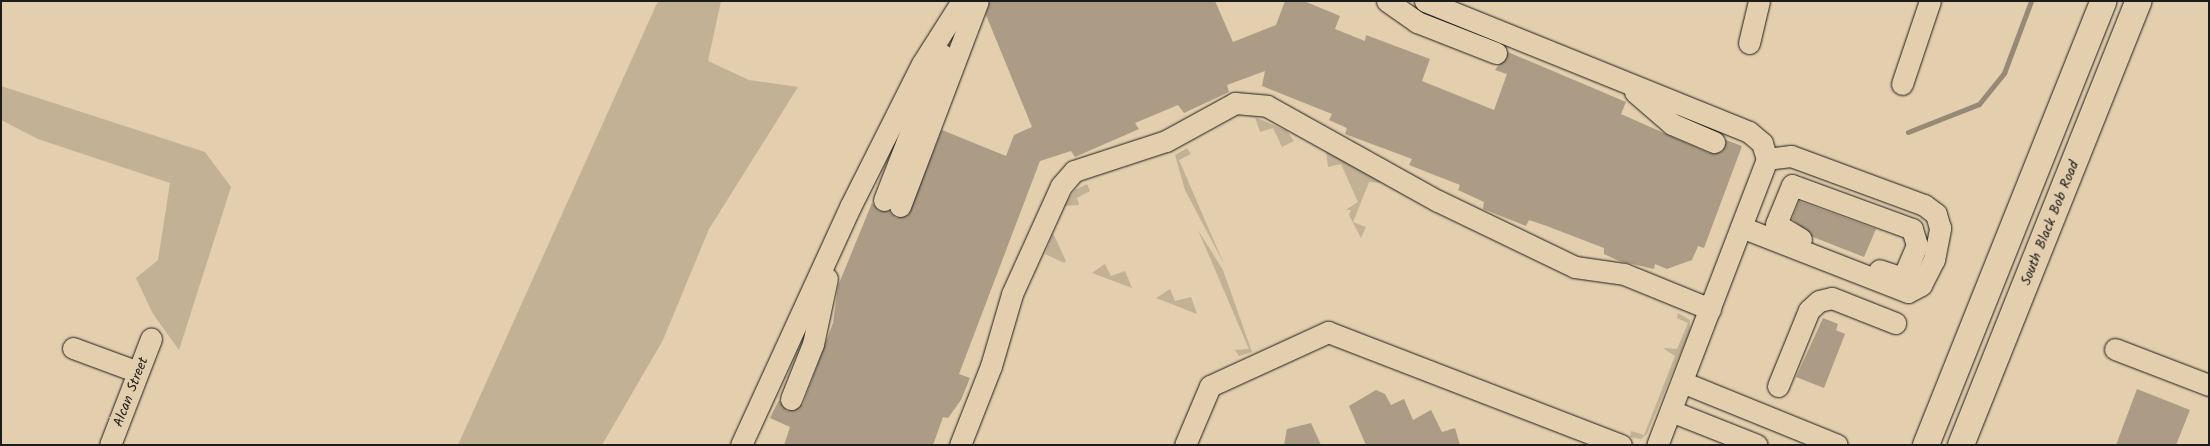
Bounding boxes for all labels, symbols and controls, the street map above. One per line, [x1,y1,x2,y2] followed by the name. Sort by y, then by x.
[2017,158,2083,288] street label: South Black Bob Road
[110,355,152,429] street label: Alcan Street

